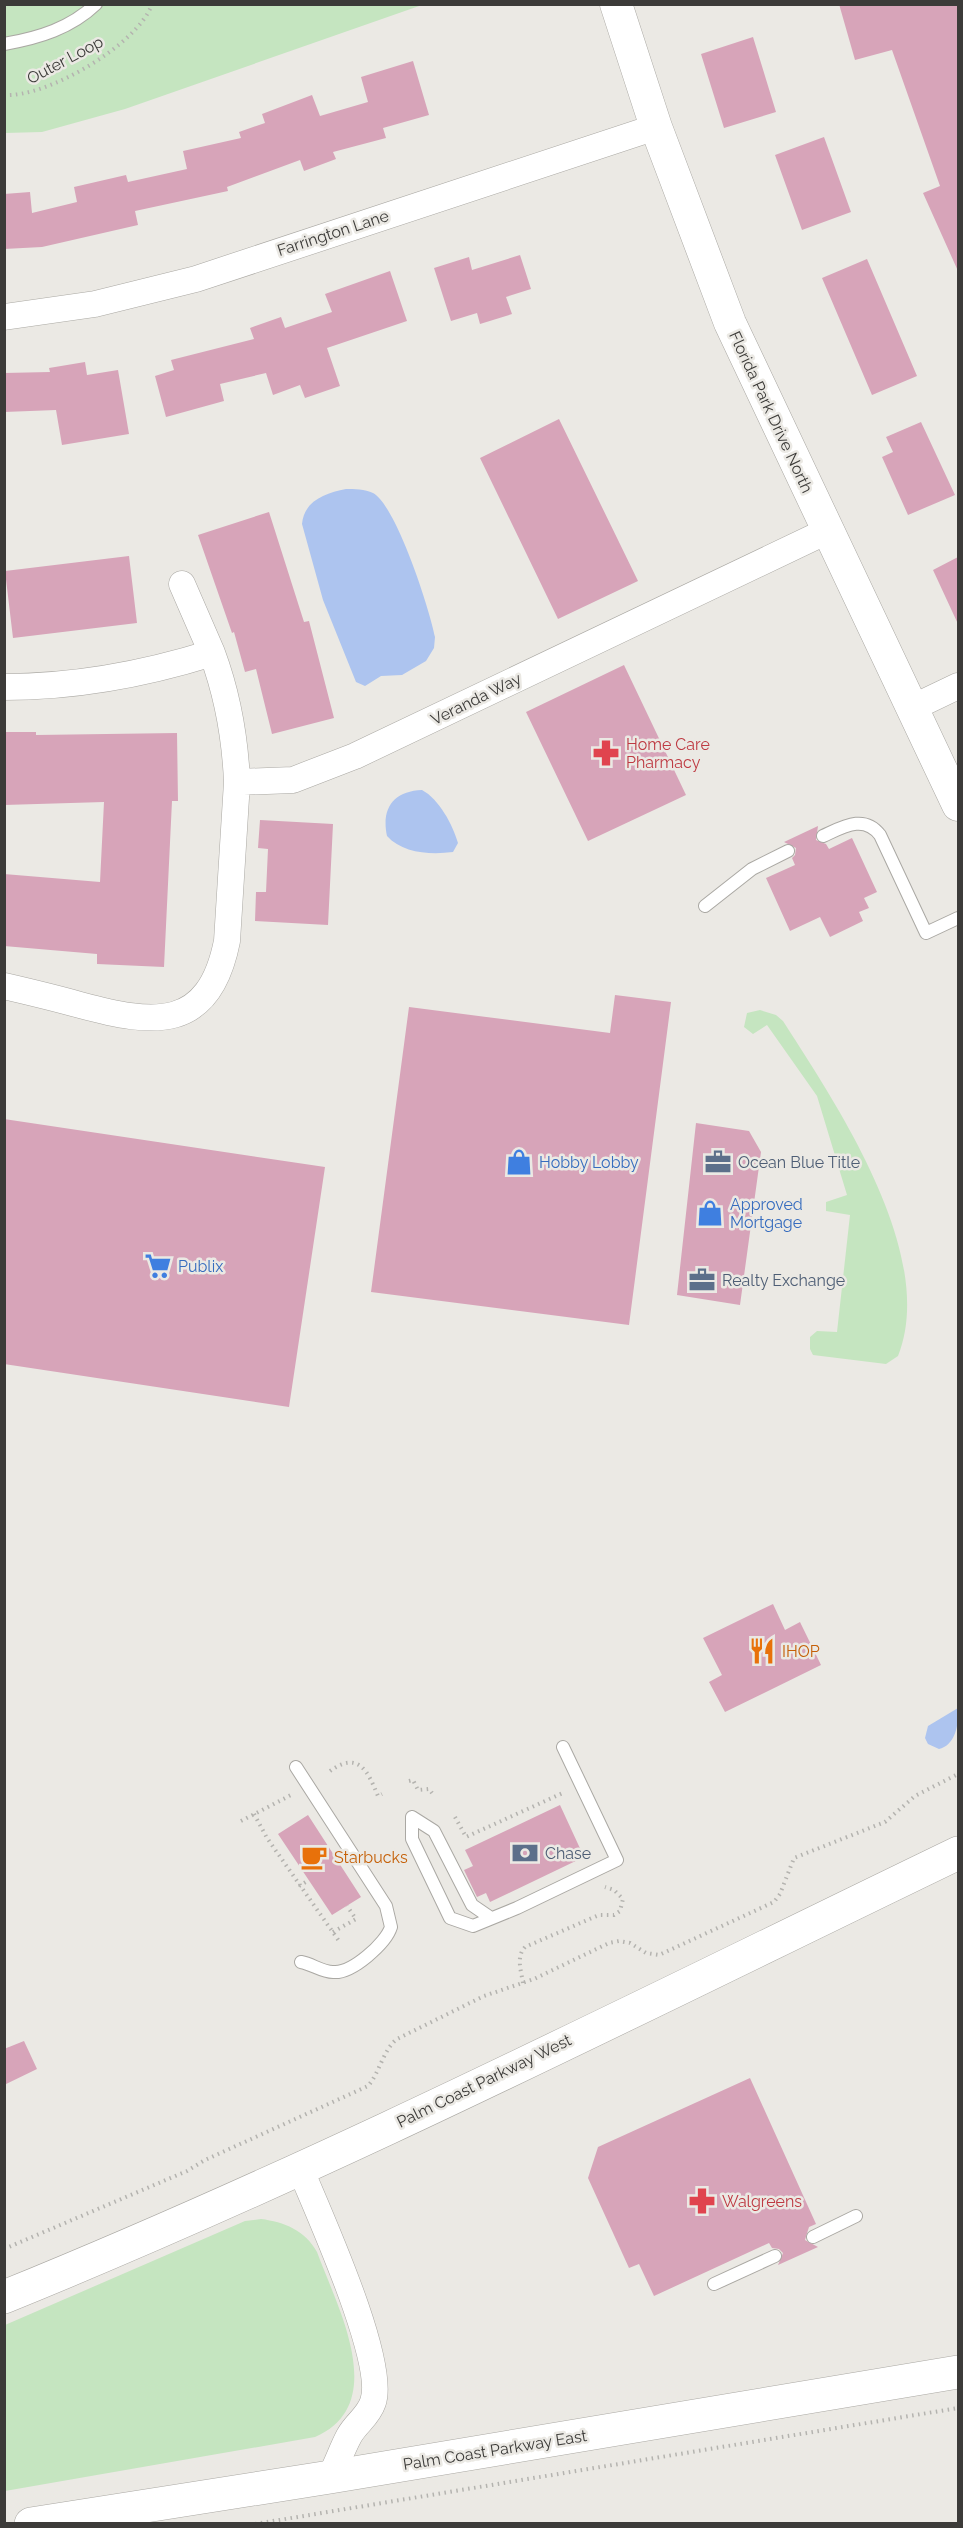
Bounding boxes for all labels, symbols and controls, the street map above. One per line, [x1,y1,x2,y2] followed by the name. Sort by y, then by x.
[24,32,106,88] street label: Outer Loop
[275,206,391,260] street label: Farrington Lane
[725,328,817,496] street label: Florida Park Drive North
[428,669,525,729] street label: Veranda Way
[626,735,710,772] place label: Home Care Pharmacy
[591,738,621,768] pharmacy icon: Home Care Pharmacy
[504,1147,534,1177] shop icon: Hobby Lobby
[703,1147,733,1177] office icon: Ocean Blue Title
[539,1153,639,1172] place label: Hobby Lobby
[738,1153,860,1172] place label: Ocean Blue Title
[730,1195,803,1232] place label: Approved Mortgage
[695,1198,725,1228] shop icon: Approved Mortgage
[143,1251,173,1281] supermarket icon: Publix
[178,1257,223,1276] place label: Publix
[687,1265,717,1295] office icon: Realty Exchange
[722,1271,845,1290] place label: Realty Exchange
[747,1636,777,1666] restaurant icon: IHOP
[782,1642,820,1661] place label: IHOP
[510,1838,540,1868] bank icon: Chase
[299,1842,329,1872] cafe icon: Starbucks
[545,1844,591,1863] place label: Chase
[334,1848,408,1867] place label: Starbucks
[394,2030,575,2132] street label: Palm Coast Parkway West
[687,2186,717,2216] pharmacy icon: Walgreens
[722,2192,802,2211] place label: Walgreens
[402,2426,589,2474] street label: Palm Coast Parkway East

